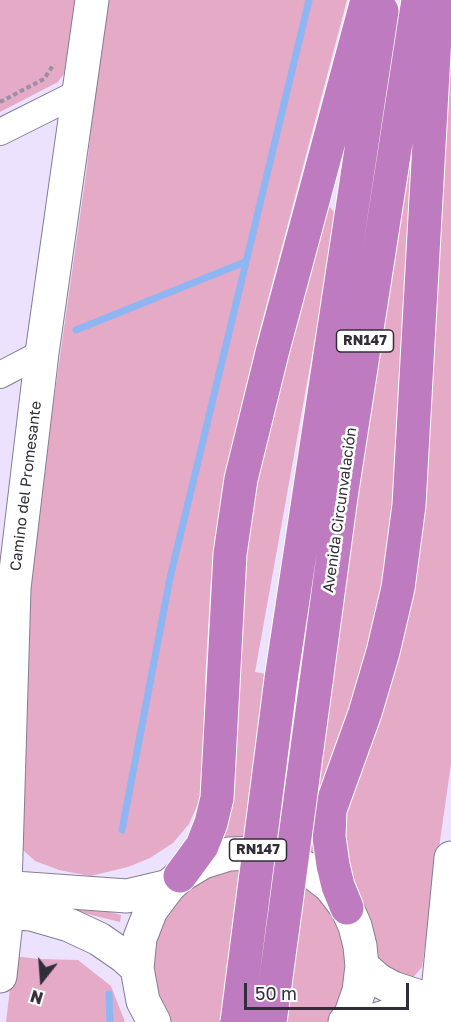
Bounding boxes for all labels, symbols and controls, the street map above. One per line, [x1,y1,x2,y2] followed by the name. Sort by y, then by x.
[336,330,394,352] road number: RN147
[7,400,45,572] street label: Camino del Promesante
[319,426,361,594] street label: Avenida Circunvalación
[230,839,286,861] road number: RN147
[12,950,72,1010] north arrow
[247,971,412,1009] scale bar
[255,982,297,1004] text: 50 m
[28,986,45,1009] text: N

